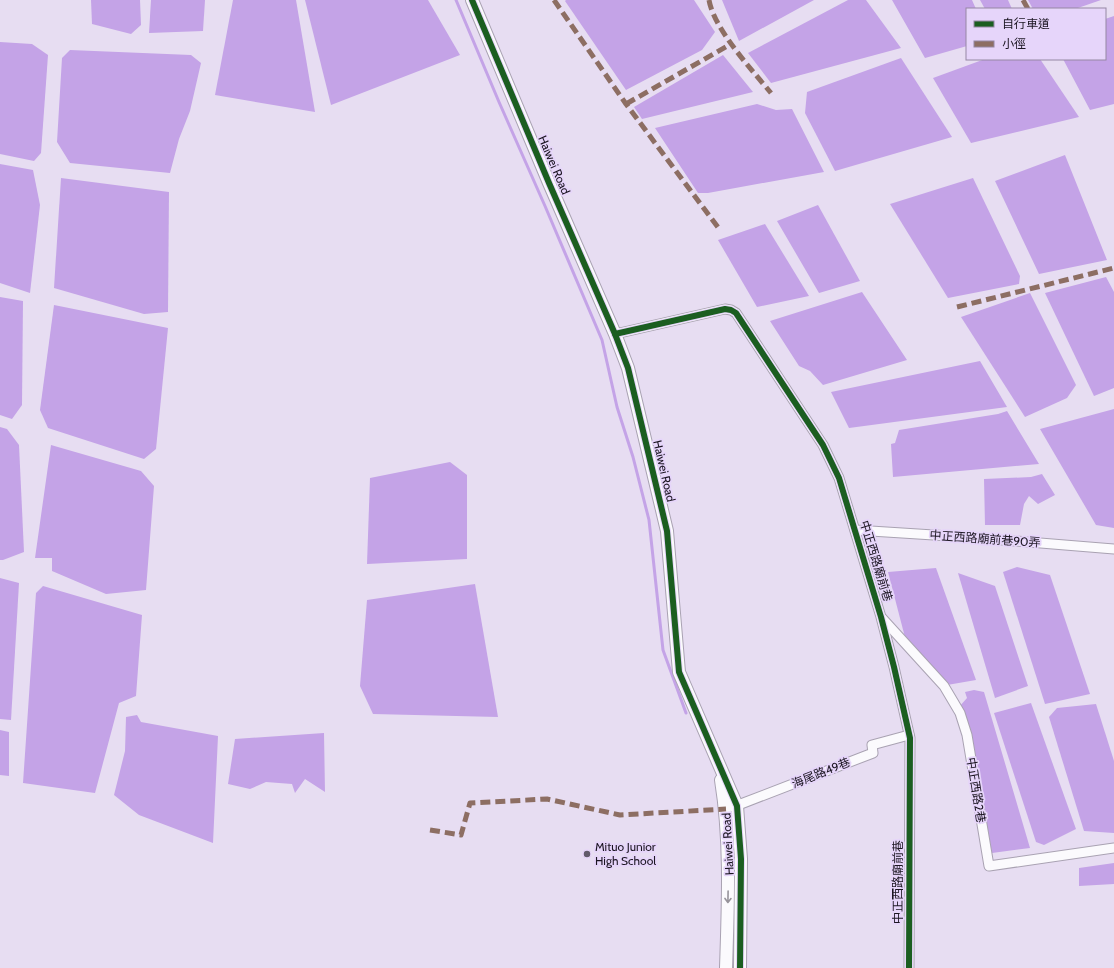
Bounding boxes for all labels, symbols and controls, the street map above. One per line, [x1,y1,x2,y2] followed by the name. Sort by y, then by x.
[966,8,1106,60] legend
[1002,16,1050,31] text: 自行車道
[1002,36,1026,51] text: 小徑
[535,133,574,197] street label: Haiwei Road
[650,439,679,503] street label: Haiwei Road
[857,518,896,603] street label: 中正西路廟前巷
[929,527,1041,550] street label: 中正西路廟前巷90弄
[789,754,852,791] street label: 海尾路49巷
[964,756,989,824] street label: 中正西路2巷
[718,812,737,876] street label: Haiwei Road
[595,839,656,868] place label: Mituo Junior High School
[890,840,905,924] street label: 中正西路廟前巷
[582,849,592,859] marker: Mituo Junior High School
[724,890,732,903] one-way arrow

